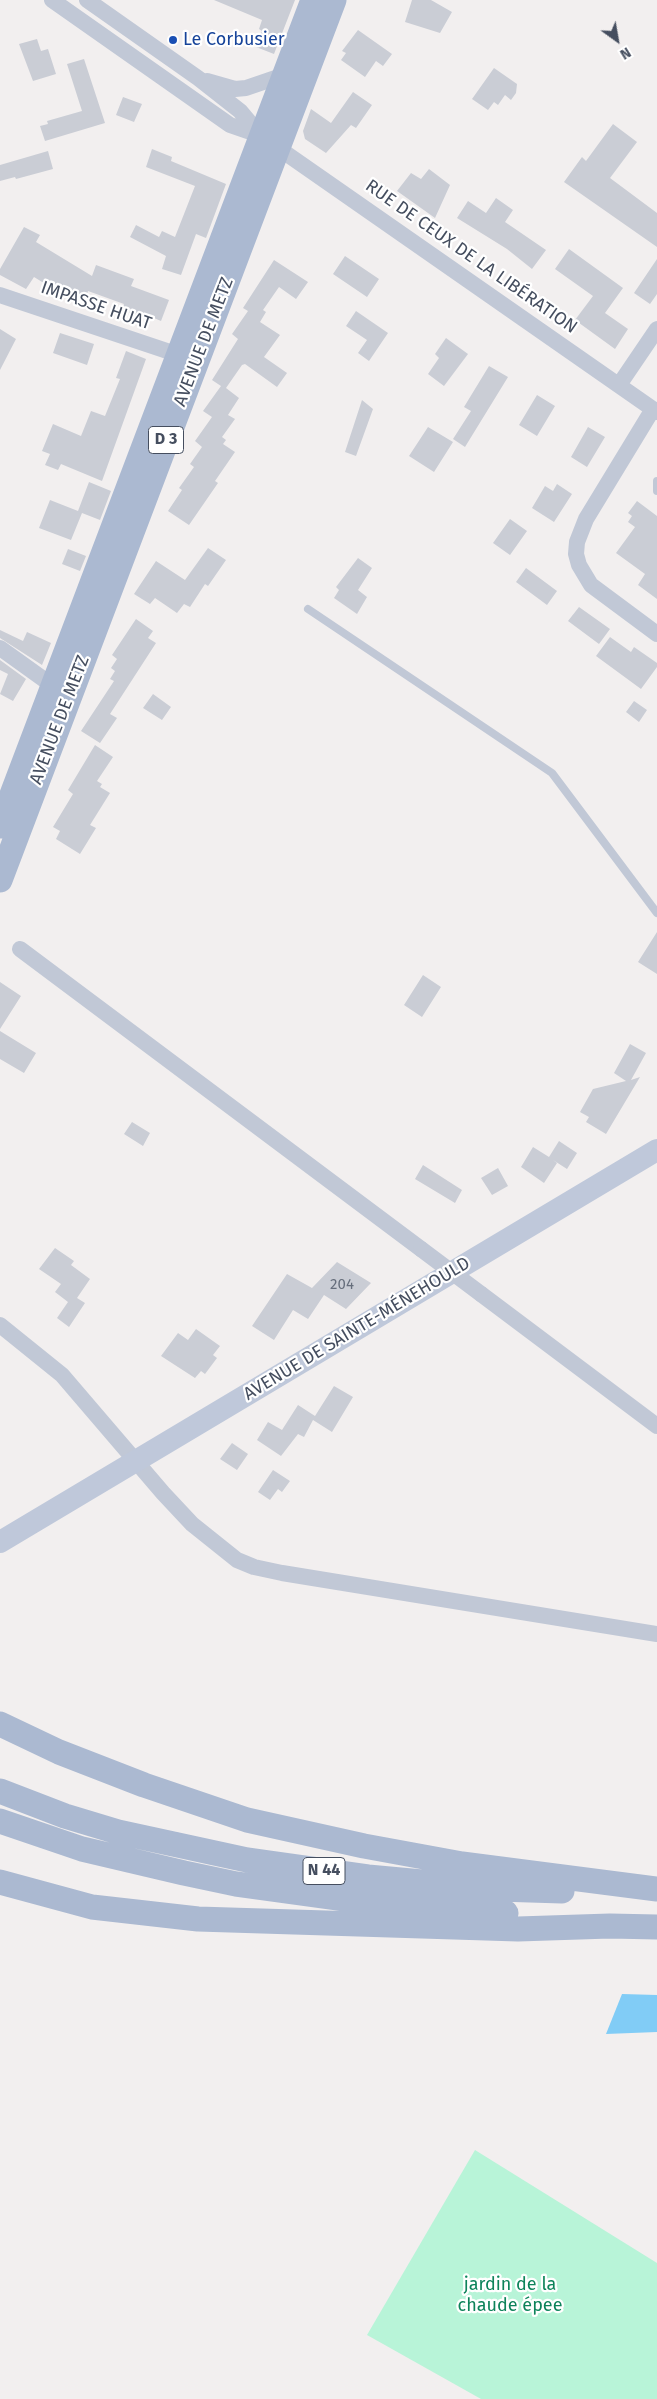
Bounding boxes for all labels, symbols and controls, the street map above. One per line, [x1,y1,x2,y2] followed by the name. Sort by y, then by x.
[592,15,642,65] north arrow
[183,29,285,51] place label: Le Corbusier
[167,34,179,46] marker: Le Corbusier
[617,43,634,63] text: N
[361,175,581,339] street label: RUE DE CEUX DE LA LIBÉRATION
[169,275,239,409] street label: AVENUE DE METZ
[38,277,154,335] street label: IMPASSE HUAT
[148,426,184,454] road number: D 3
[25,653,95,787] street label: AVENUE DE METZ
[240,1253,474,1405] street label: AVENUE DE SAINTE-MÉNEHOULD
[330,1276,354,1294] house number: 204
[303,1858,345,1884] road number: N 44
[458,2274,562,2316] park label: jardin de la chaude épee

